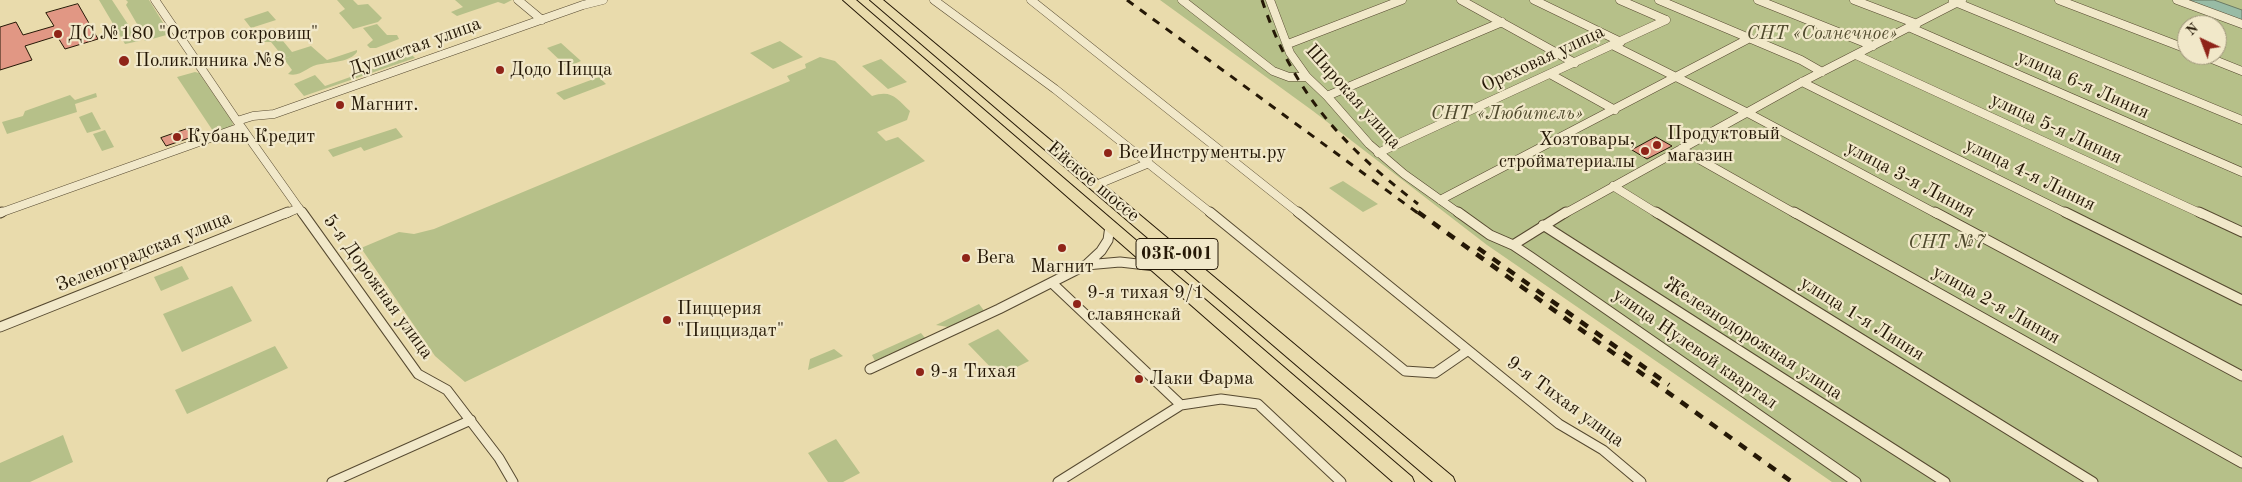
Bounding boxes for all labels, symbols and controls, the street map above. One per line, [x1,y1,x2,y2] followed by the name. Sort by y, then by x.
[346,12,484,82] street label: Душистая улица
[2177,15,2227,65] north arrow
[1478,21,1608,97] street label: Ореховая улица
[2184,21,2201,39] text: N
[68,23,318,45] place label: ДС №180 "Остров сокровищ"
[1747,23,1897,45] park label: СНТ «Солнечное»
[52,28,64,40] marker: ДС №180 "Остров сокровищ"
[1300,40,1406,154] street label: Широкая улица
[2013,46,2153,124] street label: улица 6-я Линия
[135,50,285,72] place label: Поликлиника №8
[117,54,131,68] marker: Поликлиника №8
[510,59,612,81] place label: Додо Пицца
[494,64,506,76] marker: Додо Пицца
[1987,89,2125,169] street label: улица 5-я Линия
[350,94,419,116] place label: Магнит.
[334,99,346,111] marker: Магнит.
[1431,103,1583,125] park label: СНТ «Любитель»
[1667,123,1780,167] place label: Продуктовый магазин
[187,126,315,148] place label: Кубань Кредит
[1499,129,1635,173] place label: Хозтовары, стройматериалы
[171,131,183,143] marker: Кубань Кредит
[1961,133,2099,217] street label: улица 4-я Линия
[1842,136,1978,224] street label: улица 3-я Линия
[1042,137,1144,227] street label: Ейское шоссе
[1651,139,1663,151] marker: Продуктовый магазин
[1118,142,1286,164] place label: ВсеИнструменты.ру
[1639,145,1651,157] marker: Хозтовары, стройматериалы
[1102,147,1114,159] marker: ВсеИнструменты.ру
[53,206,235,298] street label: Зеленоградская улица
[318,210,438,364] street label: 5-я Дорожная улица
[1908,232,1986,254] park label: СНТ №7
[1136,238,1218,270] road number: 03К-001
[1056,242,1068,254] marker: Магнит
[976,247,1015,269] place label: Вега
[960,252,972,264] marker: Вега
[1030,256,1094,278] place label: Магнит
[1928,260,2064,350] street label: улица 2-я Линия
[1795,272,1929,366] street label: улица 1-я Линия
[1659,273,1847,405] street label: Железнодорожная улица
[1087,282,1204,326] place label: 9-я тихая 9/1 славянскай
[1608,283,1782,415] street label: улица Нулевой квартал
[677,298,784,342] place label: Пиццерия "Пицциздат"
[1071,298,1083,310] marker: 9-я тихая 9/1 славянскай
[661,314,673,326] marker: Пиццерия "Пицциздат"
[1502,352,1628,452] street label: 9-я Тихая улица
[930,361,1016,383] place label: 9-я Тихая
[914,366,926,378] marker: 9-я Тихая
[1149,368,1254,390] place label: Лаки Фарма
[1133,373,1145,385] marker: Лаки Фарма

